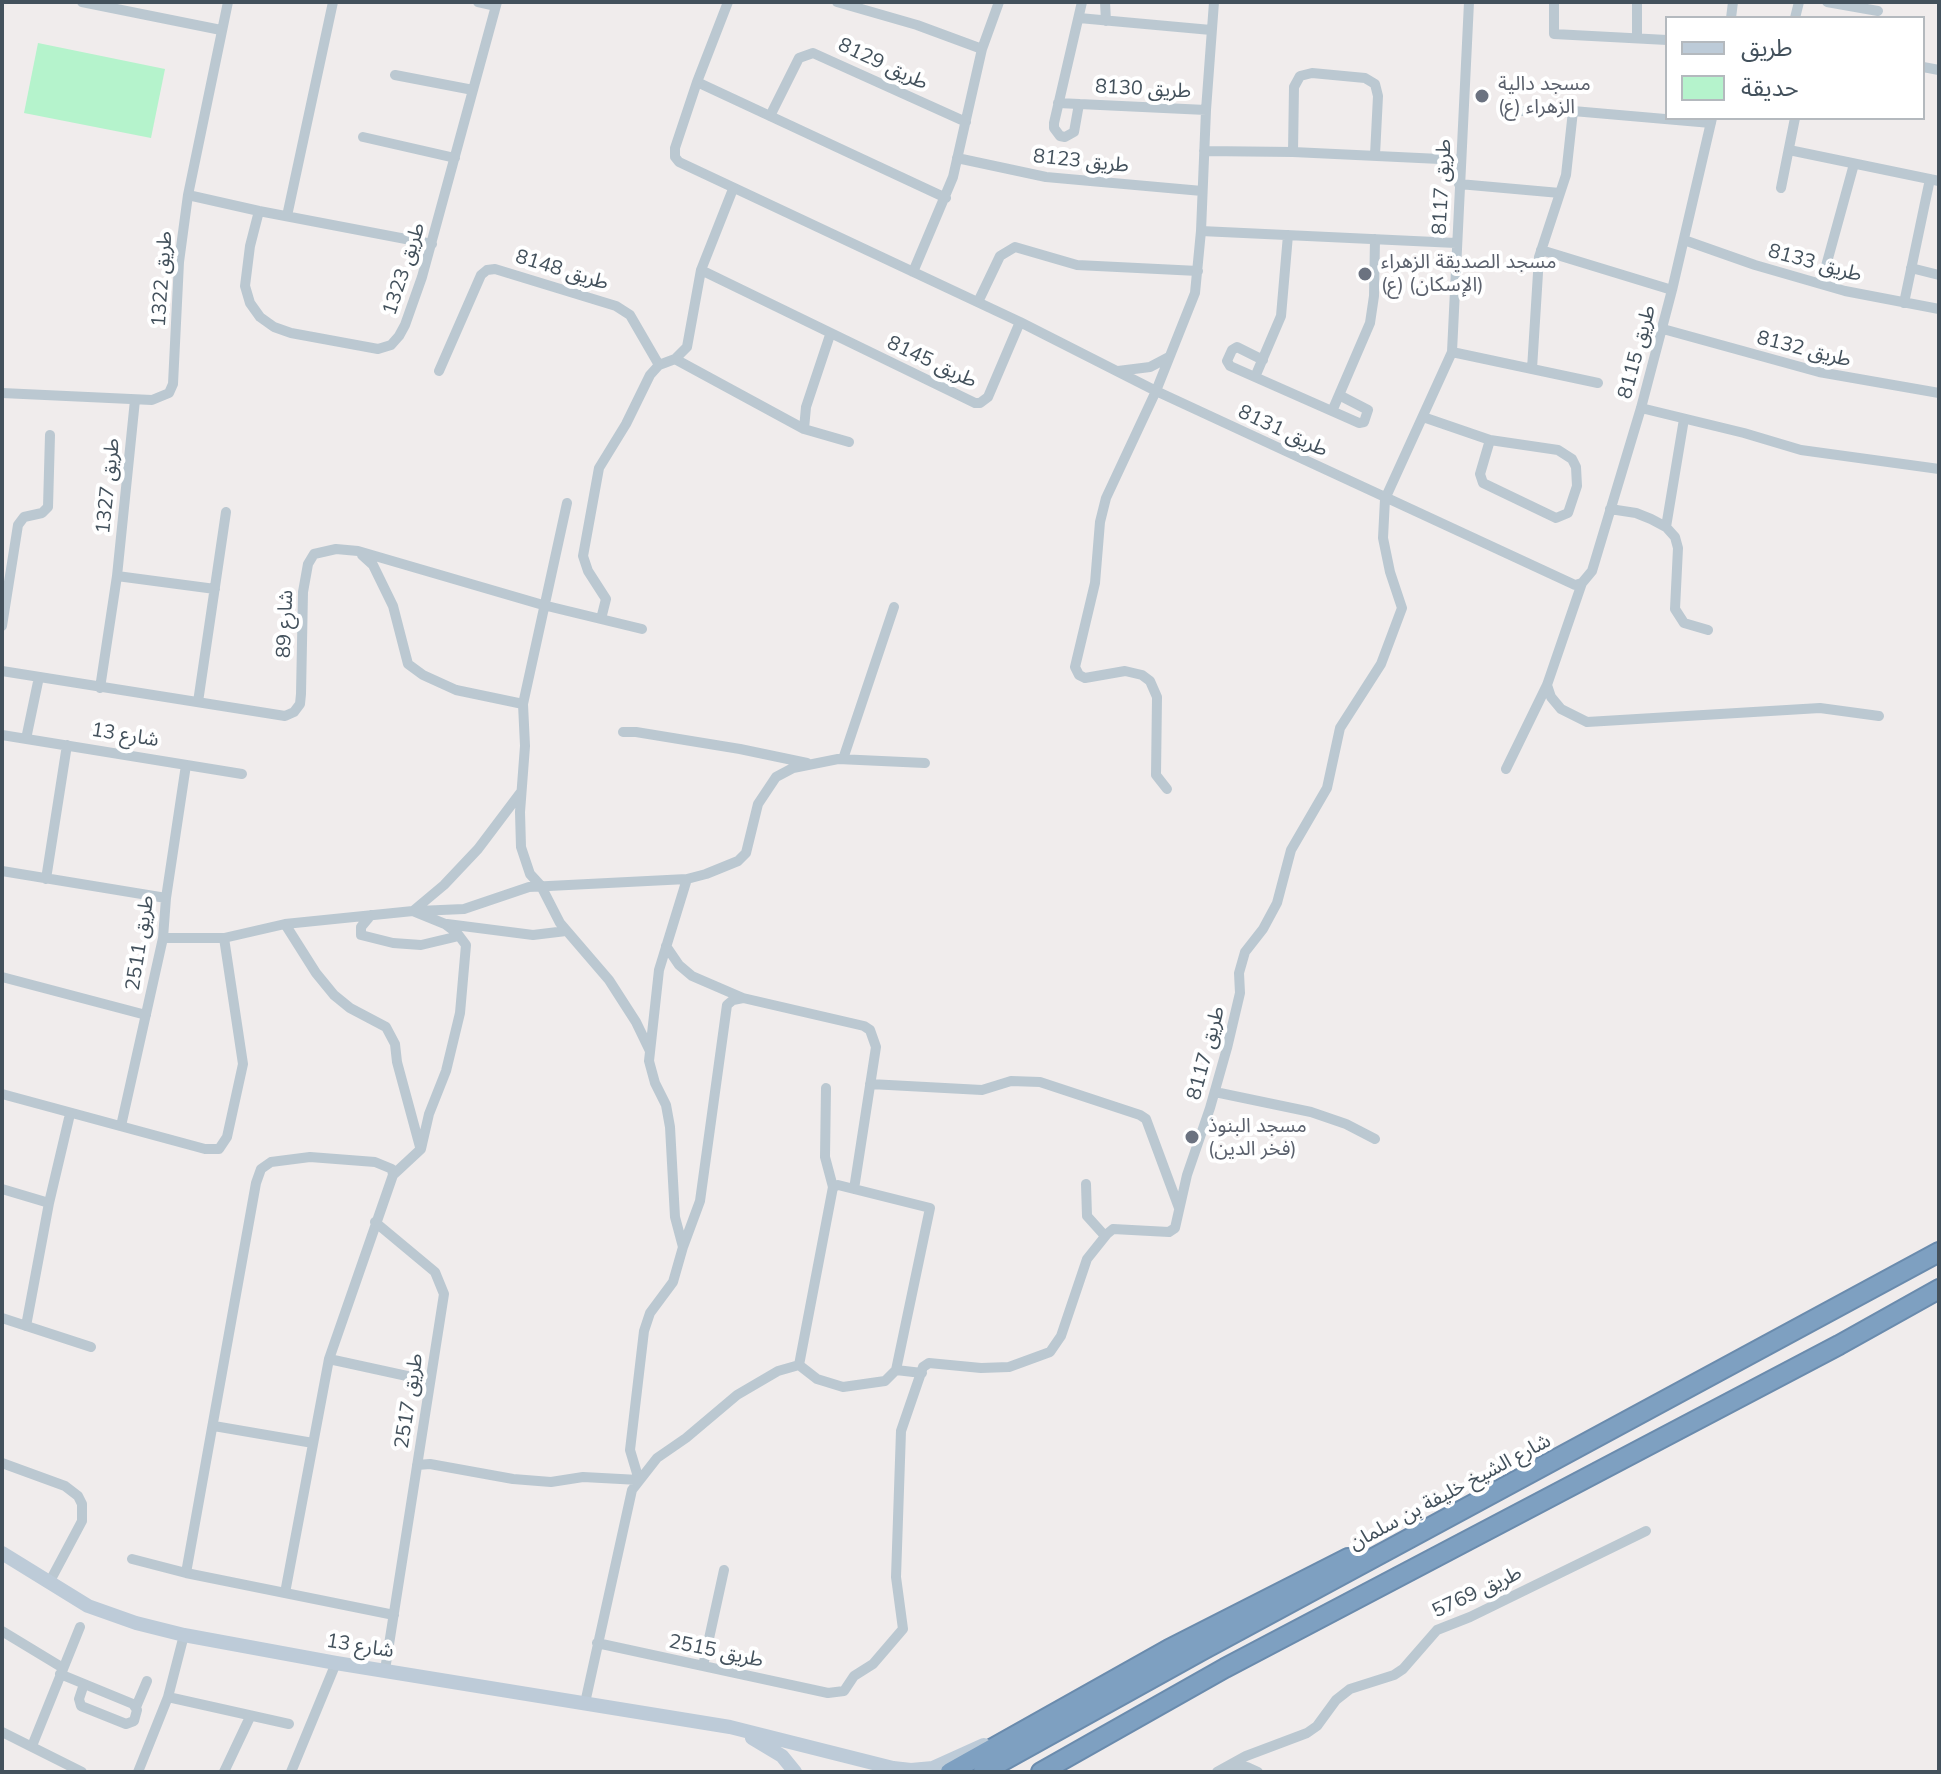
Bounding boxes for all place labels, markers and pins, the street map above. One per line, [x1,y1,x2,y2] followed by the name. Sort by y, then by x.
[1498,72,1591,119] place label: مسجد دالية الزهراء (ع)
[1473,87,1491,105] marker: مسجد دالية الزهراء (ع)
[1381,250,1556,297] place label: مسجد الصديقة الزهراء (ع) (الإسكان)
[1356,265,1374,283] marker: مسجد الصديقة الزهراء (ع) (الإسكان)
[1208,1114,1307,1161] place label: مسجد البنوذ (فخر الدين)
[1183,1128,1201,1146] marker: مسجد البنوذ (فخر الدين)

